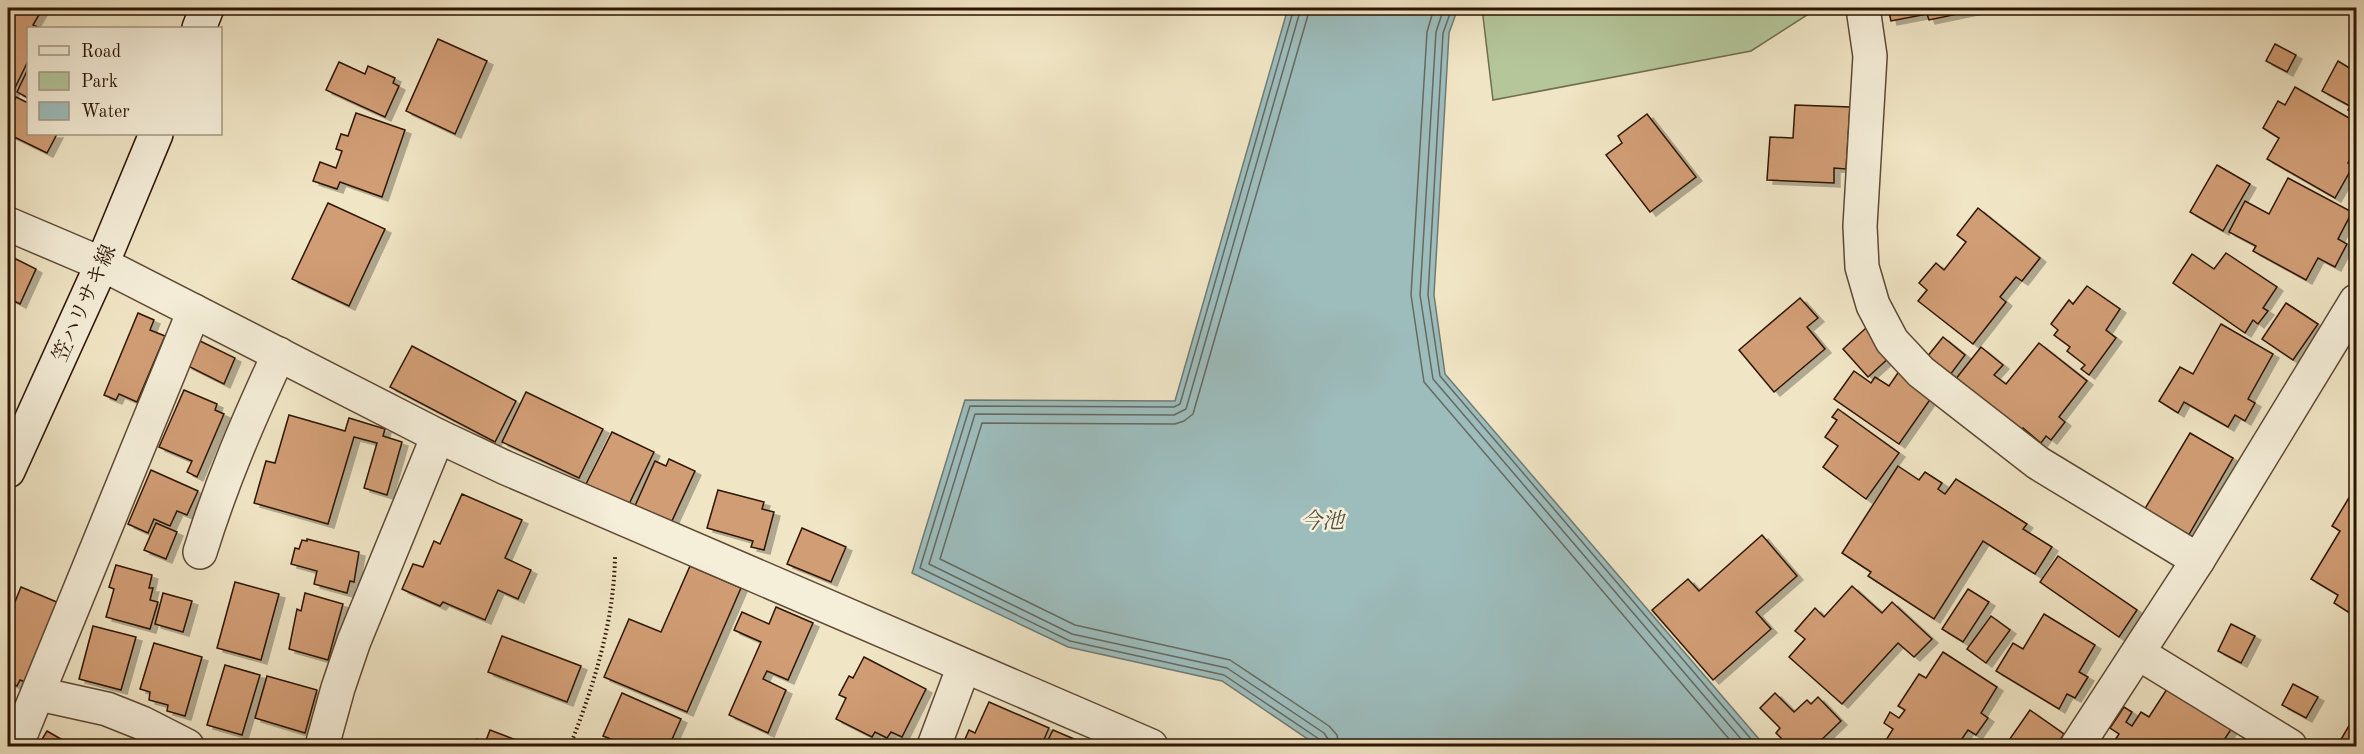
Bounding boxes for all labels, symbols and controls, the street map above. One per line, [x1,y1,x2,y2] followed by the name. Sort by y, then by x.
[27,27,222,135] legend
[81,43,121,61] text: Road
[81,73,118,91] text: Park
[81,103,130,121] text: Water
[48,241,121,365] street label: 笠ハリサキ線
[1300,509,1347,533] water label: 今池

